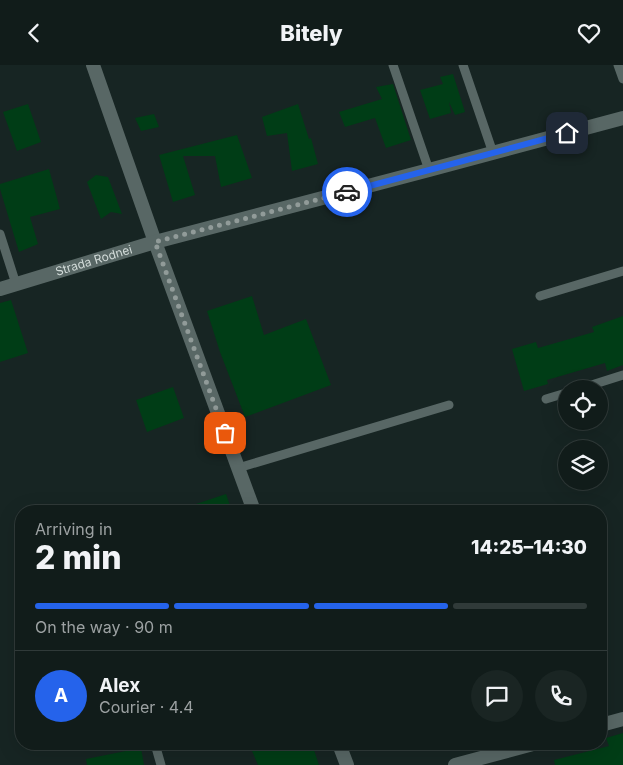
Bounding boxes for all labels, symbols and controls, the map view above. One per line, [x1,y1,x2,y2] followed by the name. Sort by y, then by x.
[20,19,48,47] icon: back
[575,19,603,47] icon: heart
[280,20,343,46] text: Bitely
[546,112,588,154] pin
[553,119,581,147] icon: home
[322,167,372,217] courier
[333,178,361,206] icon: car
[53,241,134,279] street label: Strada Rodnei
[558,380,608,490] map controls
[558,380,608,430] button: locate
[204,412,246,454] pin
[211,419,239,447] icon: bag
[558,440,608,490] button: layers
[35,519,112,539] text: Arriving in
[471,536,587,559] text: 14:25–14:30
[35,538,121,577] text: 2 min
[35,617,173,637] text: On the way · 90 m
[471,670,523,722] button: chat
[535,670,587,722] button: phone
[99,674,140,697] text: Alex
[54,684,68,707] text: A
[99,697,194,717] text: Courier · 4.4

